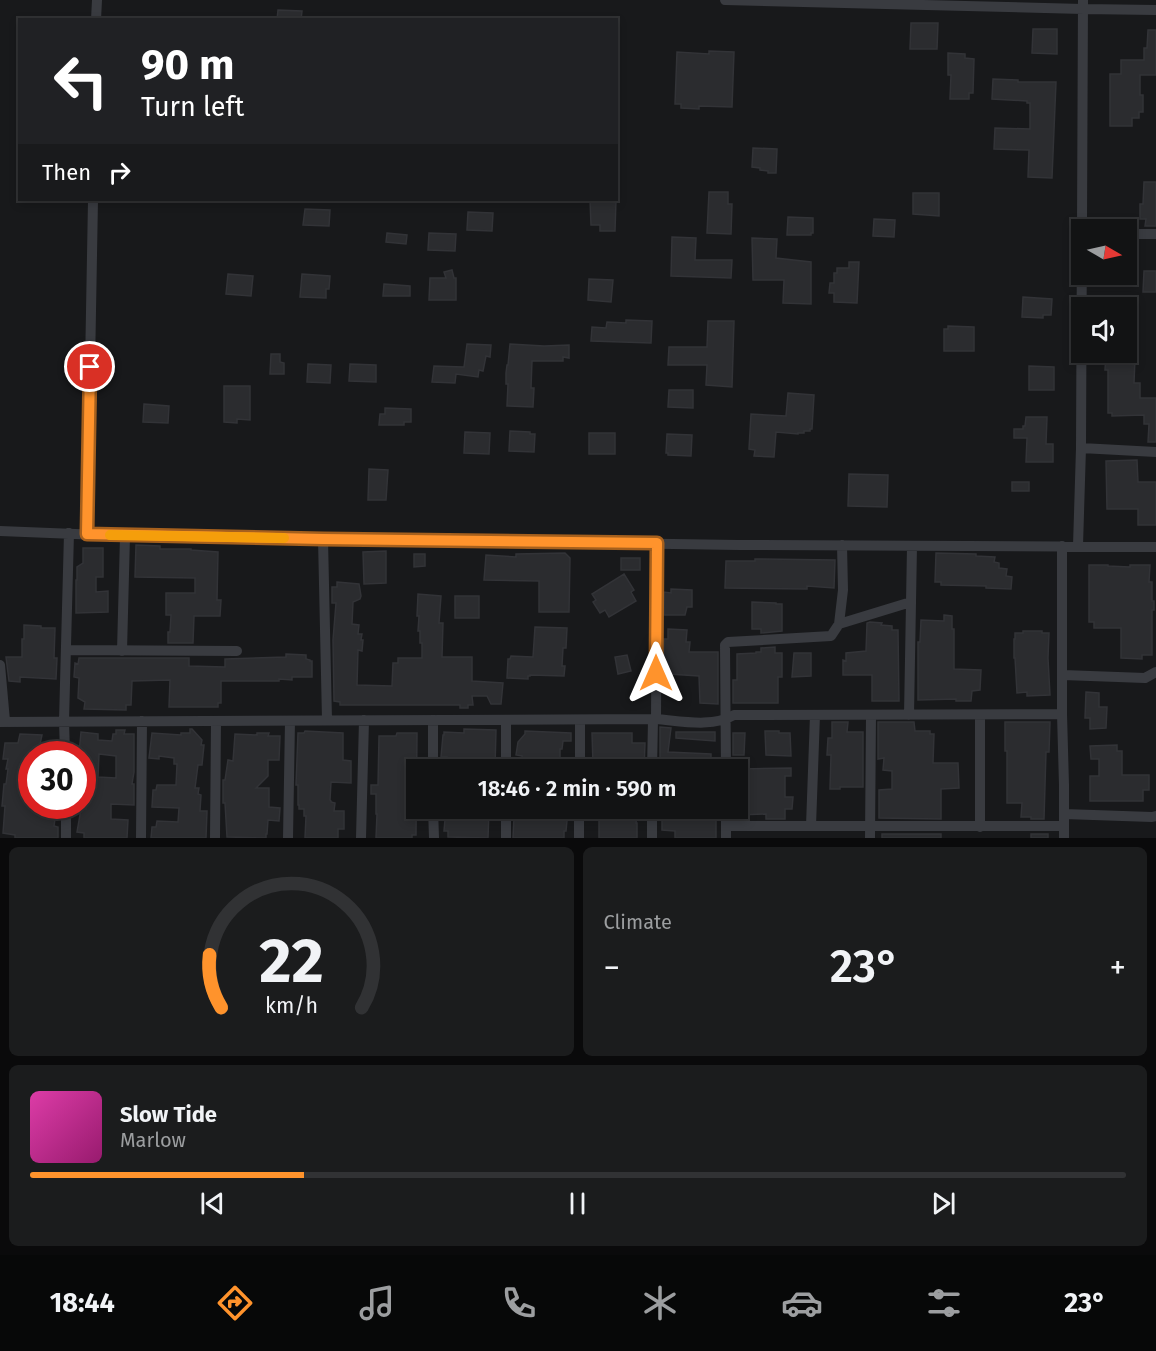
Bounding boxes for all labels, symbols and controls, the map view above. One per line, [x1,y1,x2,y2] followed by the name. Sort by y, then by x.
[141,40,235,90] text: 90 m
[42,42,120,120] icon: left
[141,91,244,123] text: Turn left
[103,156,136,189] icon: right
[42,159,91,186] text: Then
[1071,219,1137,285] north arrow
[1071,219,1137,363] map controls
[1071,297,1137,363] button: sound
[64,341,115,392] pin
[73,350,106,383] icon: arrive
[624,641,688,705] position arrow
[18,741,96,819] speed limit sign: 30
[478,775,676,802] text: 18:46 · 2 min · 590 m
[604,910,672,934] text: Climate
[259,924,324,999] text: 22
[830,940,899,994] text: 23°
[604,948,620,988] text: −
[1110,948,1126,988] text: +
[265,994,318,1020] text: km/h
[120,1101,217,1128] text: Slow Tide
[120,1128,186,1152] text: Marlow
[196,1187,229,1220] icon: previous
[561,1187,594,1220] icon: pause
[927,1187,960,1220] icon: next
[214,1282,256,1324] icon: directions
[356,1282,398,1324] icon: music
[498,1282,540,1324] icon: phone
[639,1282,681,1324] icon: climate
[781,1282,823,1324] icon: car
[923,1282,965,1324] icon: filters
[50,1287,115,1319] text: 18:44
[1064,1287,1106,1319] text: 23°

